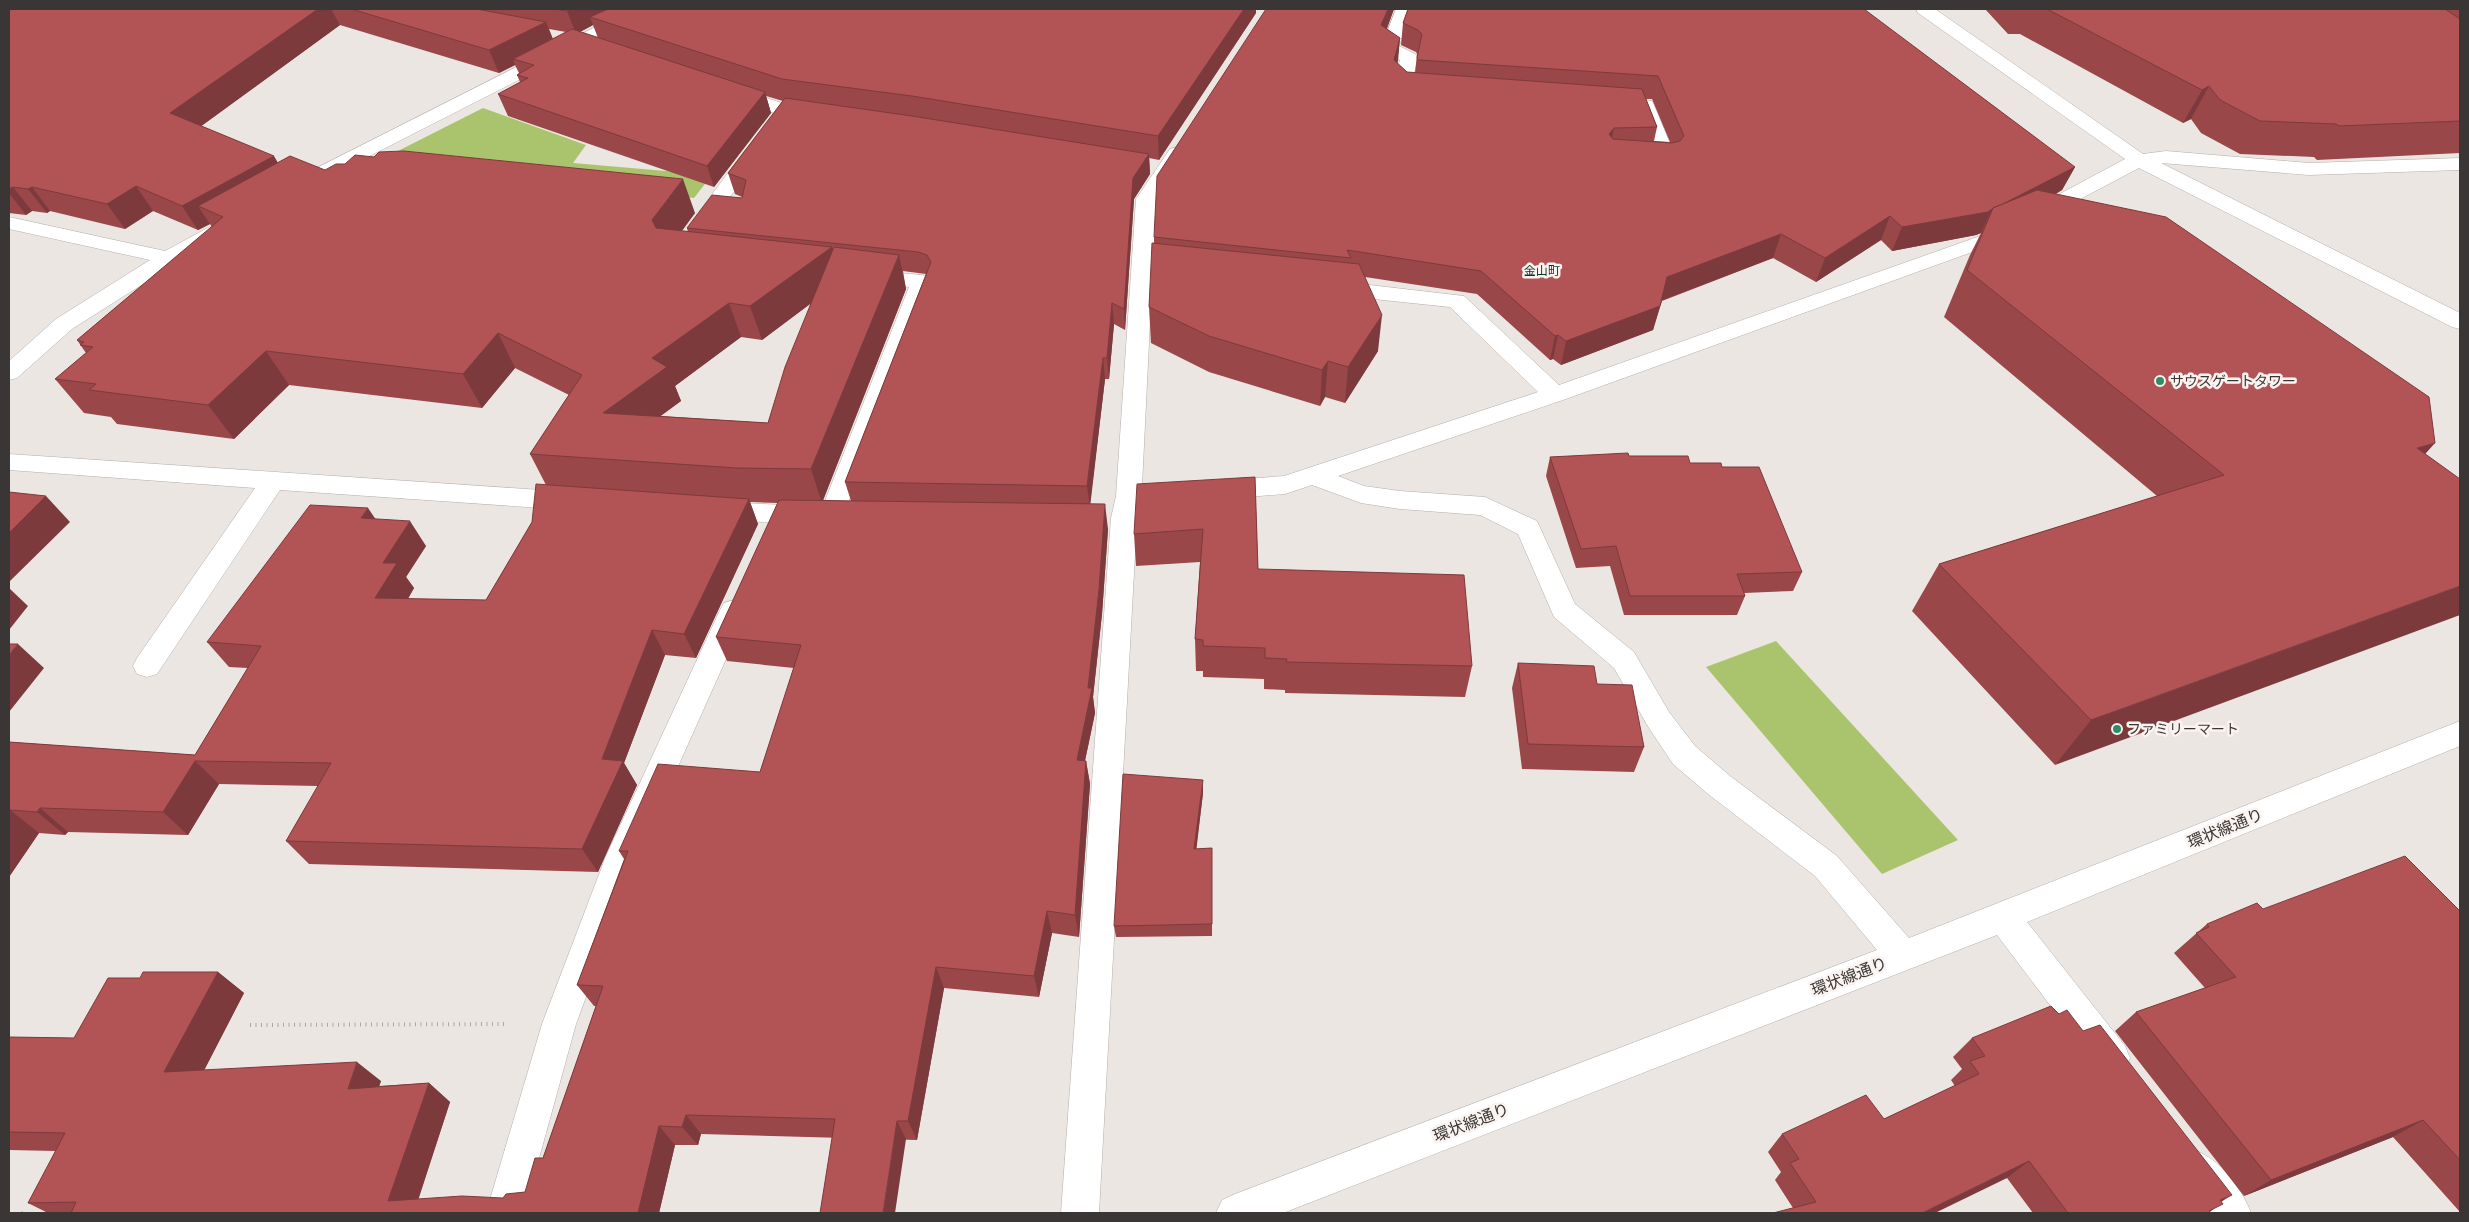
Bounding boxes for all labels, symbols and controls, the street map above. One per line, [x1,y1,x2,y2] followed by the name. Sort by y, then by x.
[1524,264,1560,278] district label: 金山町
[2170,373,2296,390] place label: サウスゲートタワー
[2154,375,2166,387] marker: サウスゲートタワー
[2127,721,2239,738] place label: ファミリーマート
[2111,723,2123,735] marker: ファミリーマート
[2185,805,2266,853] street label: 環状線通り
[1808,953,1890,1001] street label: 環状線通り
[1430,1099,1512,1147] street label: 環状線通り

